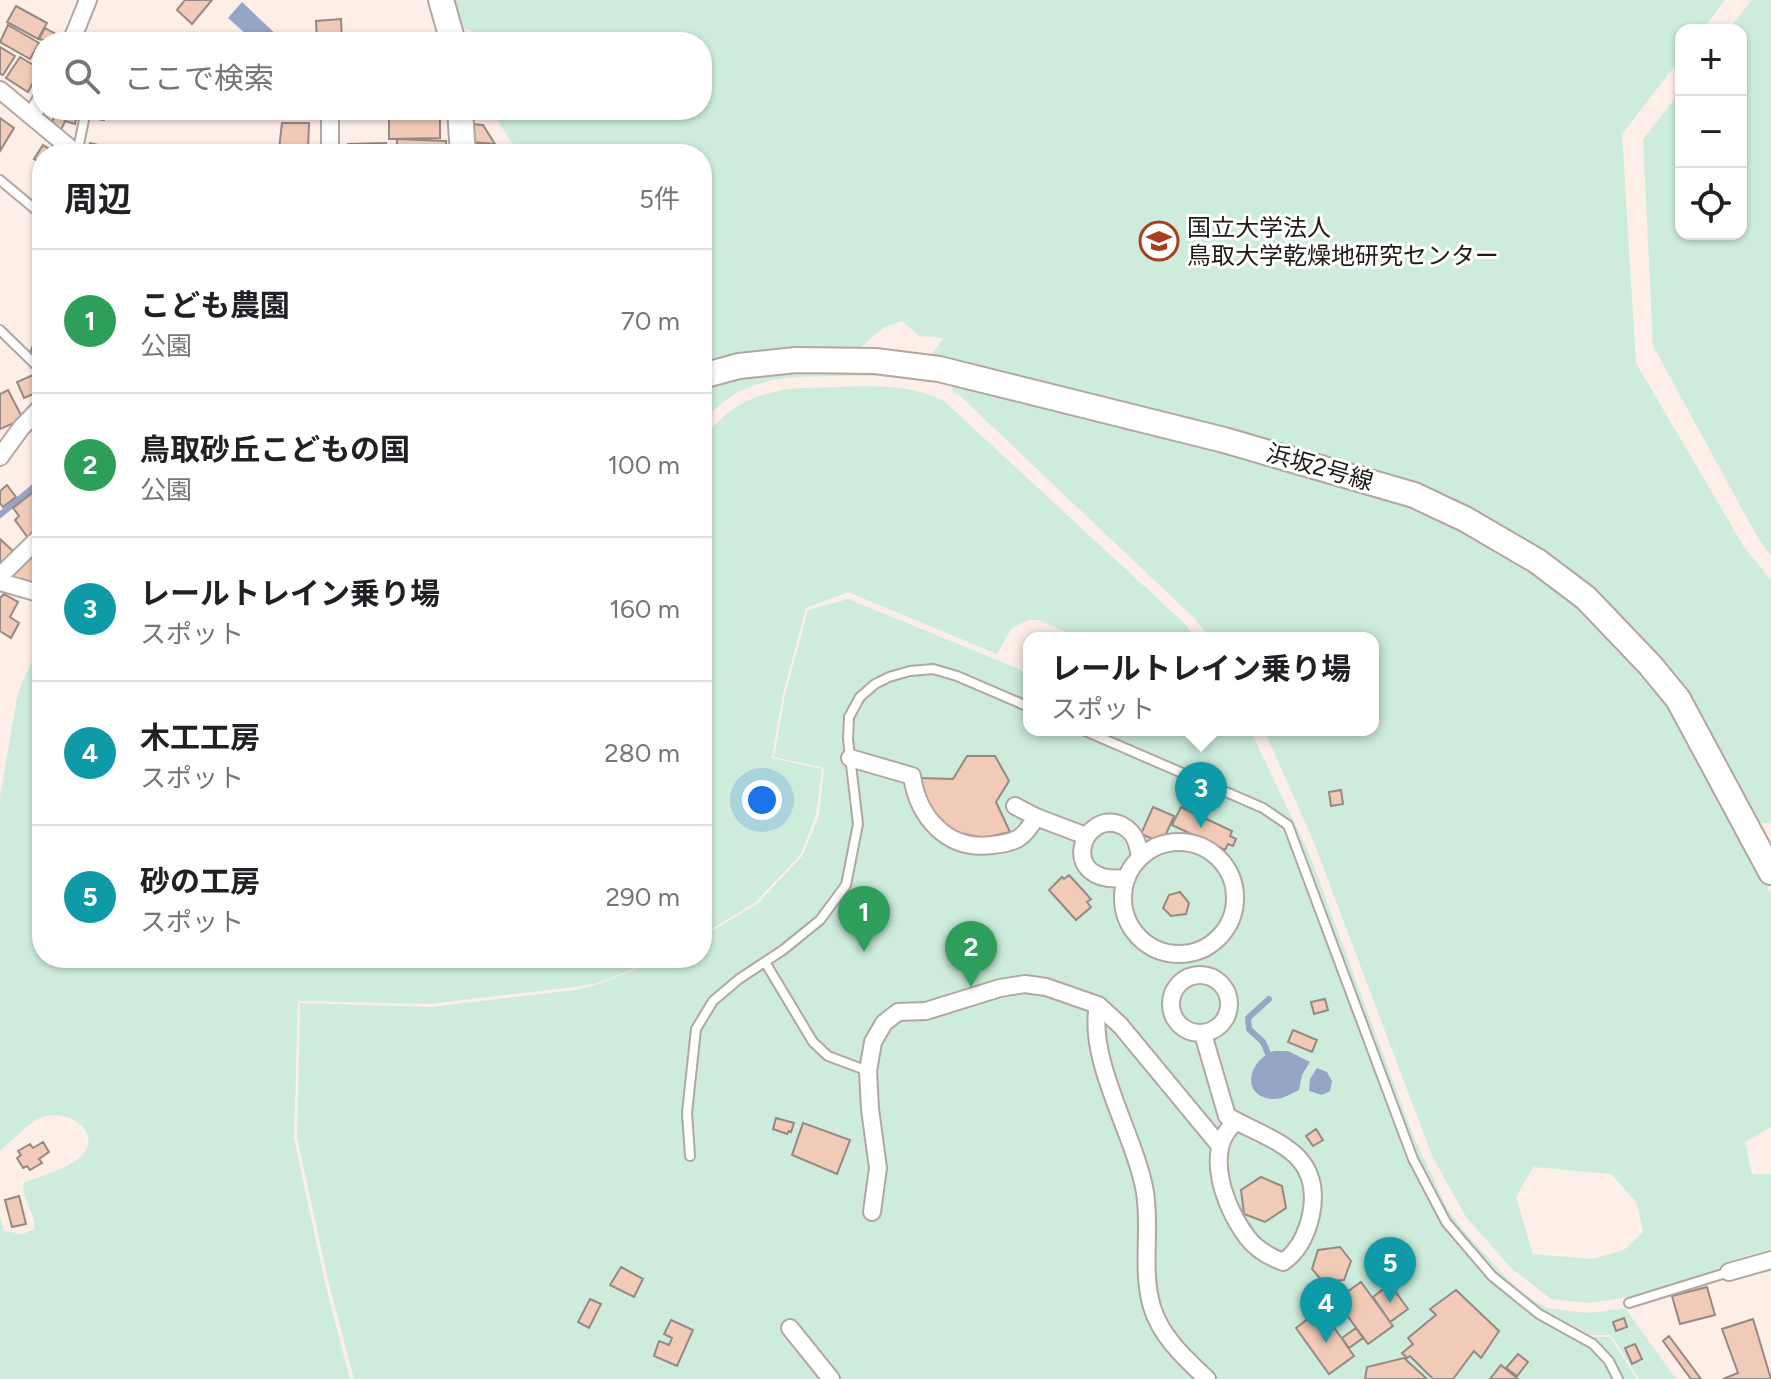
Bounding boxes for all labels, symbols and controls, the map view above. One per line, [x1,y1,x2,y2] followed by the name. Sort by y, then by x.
[1675,24,1747,240] map controls
[1675,24,1747,96] button: +
[32,32,712,120] search box
[60,54,104,98] icon: search
[124,60,274,97] text: ここで検索
[1675,96,1747,168] button: −
[1675,168,1747,240] button: locate
[64,179,132,220] text: 周辺
[639,183,680,215] text: 5件
[1187,213,1499,270] place label: 国立大学法人 鳥取大学乾燥地研究センター
[1138,220,1180,262] school or university icon: 国立大学法人 鳥取大学乾燥地研究センター
[140,287,290,324] text: こども農園
[85,305,95,337] text: 1
[621,305,680,337] text: 70 m
[140,330,192,362] text: 公園
[140,431,410,468] text: 鳥取砂丘こどもの国
[1263,438,1377,496] street label: 浜坂2号線
[82,449,98,481] text: 2
[607,449,680,481] text: 100 m
[140,474,192,506] text: 公園
[140,575,440,612] text: レールトレイン乗り場
[83,593,97,625] text: 3
[609,593,680,625] text: 160 m
[140,618,244,650] text: スポット
[1023,632,1379,736] popup
[1051,650,1351,687] text: レールトレイン乗り場
[1051,693,1155,725] text: スポット
[140,719,260,756] text: 木工工房
[82,737,98,769] text: 4
[604,737,680,769] text: 280 m
[140,762,244,794] text: スポット
[1175,762,1227,828] pin: 3
[742,780,782,820] your location
[140,863,260,900] text: 砂の工房
[82,881,98,913] text: 5
[606,881,680,913] text: 290 m
[838,886,890,952] pin: 1
[140,906,244,938] text: スポット
[945,921,997,987] pin: 2
[1364,1237,1416,1303] pin: 5
[1300,1277,1352,1343] pin: 4

